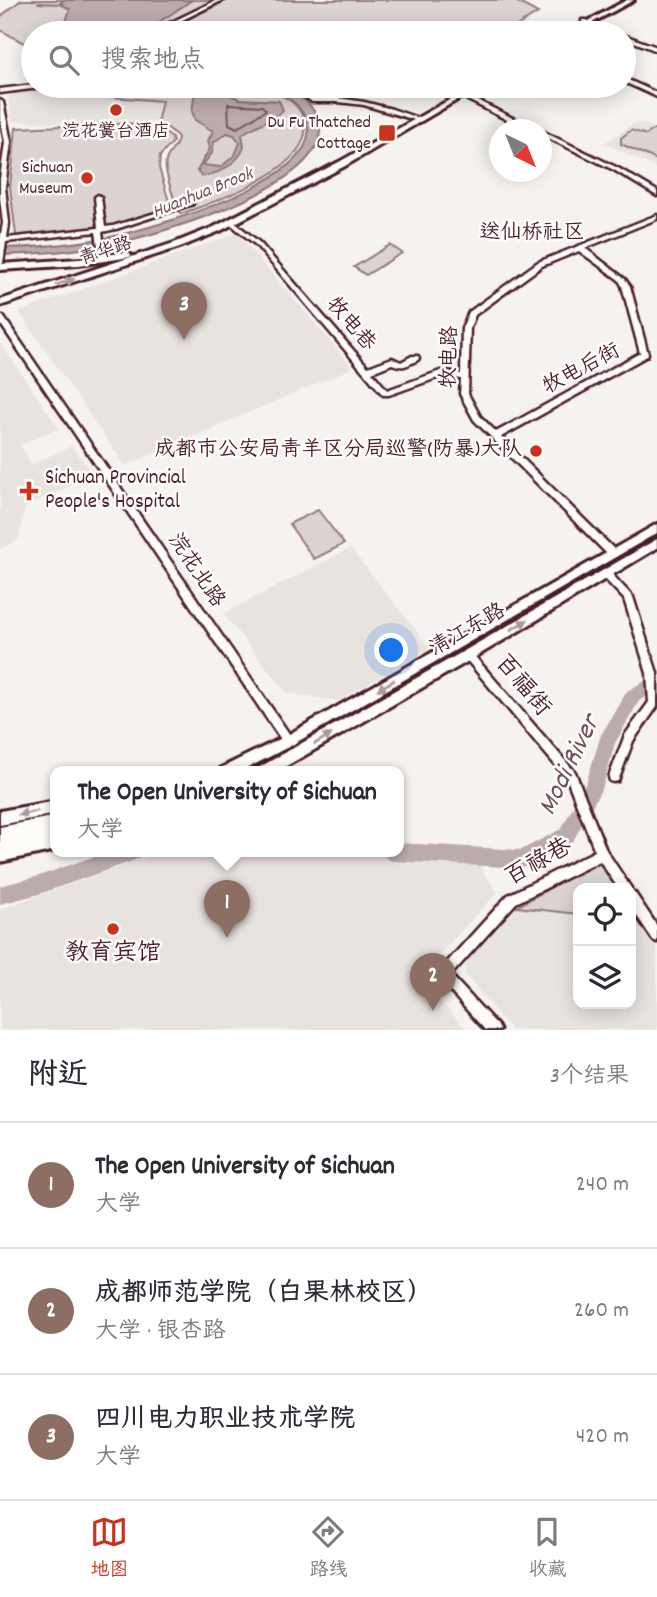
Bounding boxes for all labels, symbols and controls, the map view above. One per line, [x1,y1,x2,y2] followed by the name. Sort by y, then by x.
[21,21,636,98] search box
[45,41,83,79] icon: search
[101,43,205,80] text: 搜索地点
[108,102,124,118] marker: 浣花黉台酒店
[268,111,371,157] place label: Du Fu Thatched Cottage
[489,119,552,182] north arrow
[62,120,170,145] place label: 浣花黉台酒店
[377,123,397,143] marker: Du Fu Thatched Cottage
[19,156,73,202] place label: Sichuan Museum
[149,161,259,226] water label: Huanhua Brook
[79,170,95,186] marker: Sichuan Museum
[480,219,585,249] district label: 送仙桥社区
[76,231,136,273] street label: 青华路
[54,276,75,287] one-way arrow
[161,282,207,340] pin: 3
[318,291,382,359] street label: 牧电巷
[435,325,467,389] street label: 牧电路
[538,337,626,403] street label: 牧电后街
[155,436,522,466] place label: 成都市公安局青羊区分局巡警(防暴)大队
[528,443,544,459] marker: 成都市公安局青羊区分局巡警(防暴)大队
[45,464,186,518] place label: Sichuan Provincial People's Hospital
[19,481,39,501] marker: Sichuan Provincial People's Hospital
[159,528,231,614] street label: 浣花北路
[424,597,512,665] street label: 清江东路
[510,619,529,631] one-way arrow
[374,633,408,667] your location
[486,647,558,725] street label: 百福街
[376,679,396,691] one-way arrow
[530,706,614,823] water label: Modi River
[313,733,332,746] one-way arrow
[50,766,404,857] popup
[77,775,377,812] text: The Open University of Sichuan
[17,807,39,818] one-way arrow
[77,815,123,848] text: 大学
[499,831,579,895] street label: 百禄巷
[204,880,250,938] pin: 1
[573,883,636,1009] map controls
[573,883,636,946] button: locate
[105,921,121,937] marker: 教育宾馆
[65,937,161,971] place label: 教育宾馆
[573,946,636,1009] button: layers
[410,953,456,1011] pin: 2
[28,1056,88,1099] text: 附近
[550,1061,629,1094] text: 3个结果
[95,1149,395,1186] text: The Open University of Sichuan
[48,1169,54,1202] text: 1
[576,1169,629,1202] text: 240 m
[95,1189,141,1222] text: 大学
[95,1276,433,1313] text: 成都师范学院（白果林校区）
[46,1295,56,1328] text: 2
[574,1295,629,1328] text: 260 m
[95,1316,226,1349] text: 大学 · 银杏路
[95,1402,355,1439] text: 四川电力职业技术学院
[46,1421,56,1454] text: 3
[576,1421,629,1454] text: 420 m
[95,1442,141,1475] text: 大学
[90,1513,129,1585] tab: 地图
[309,1513,348,1585] tab: 路线
[528,1513,567,1585] tab: 收藏

